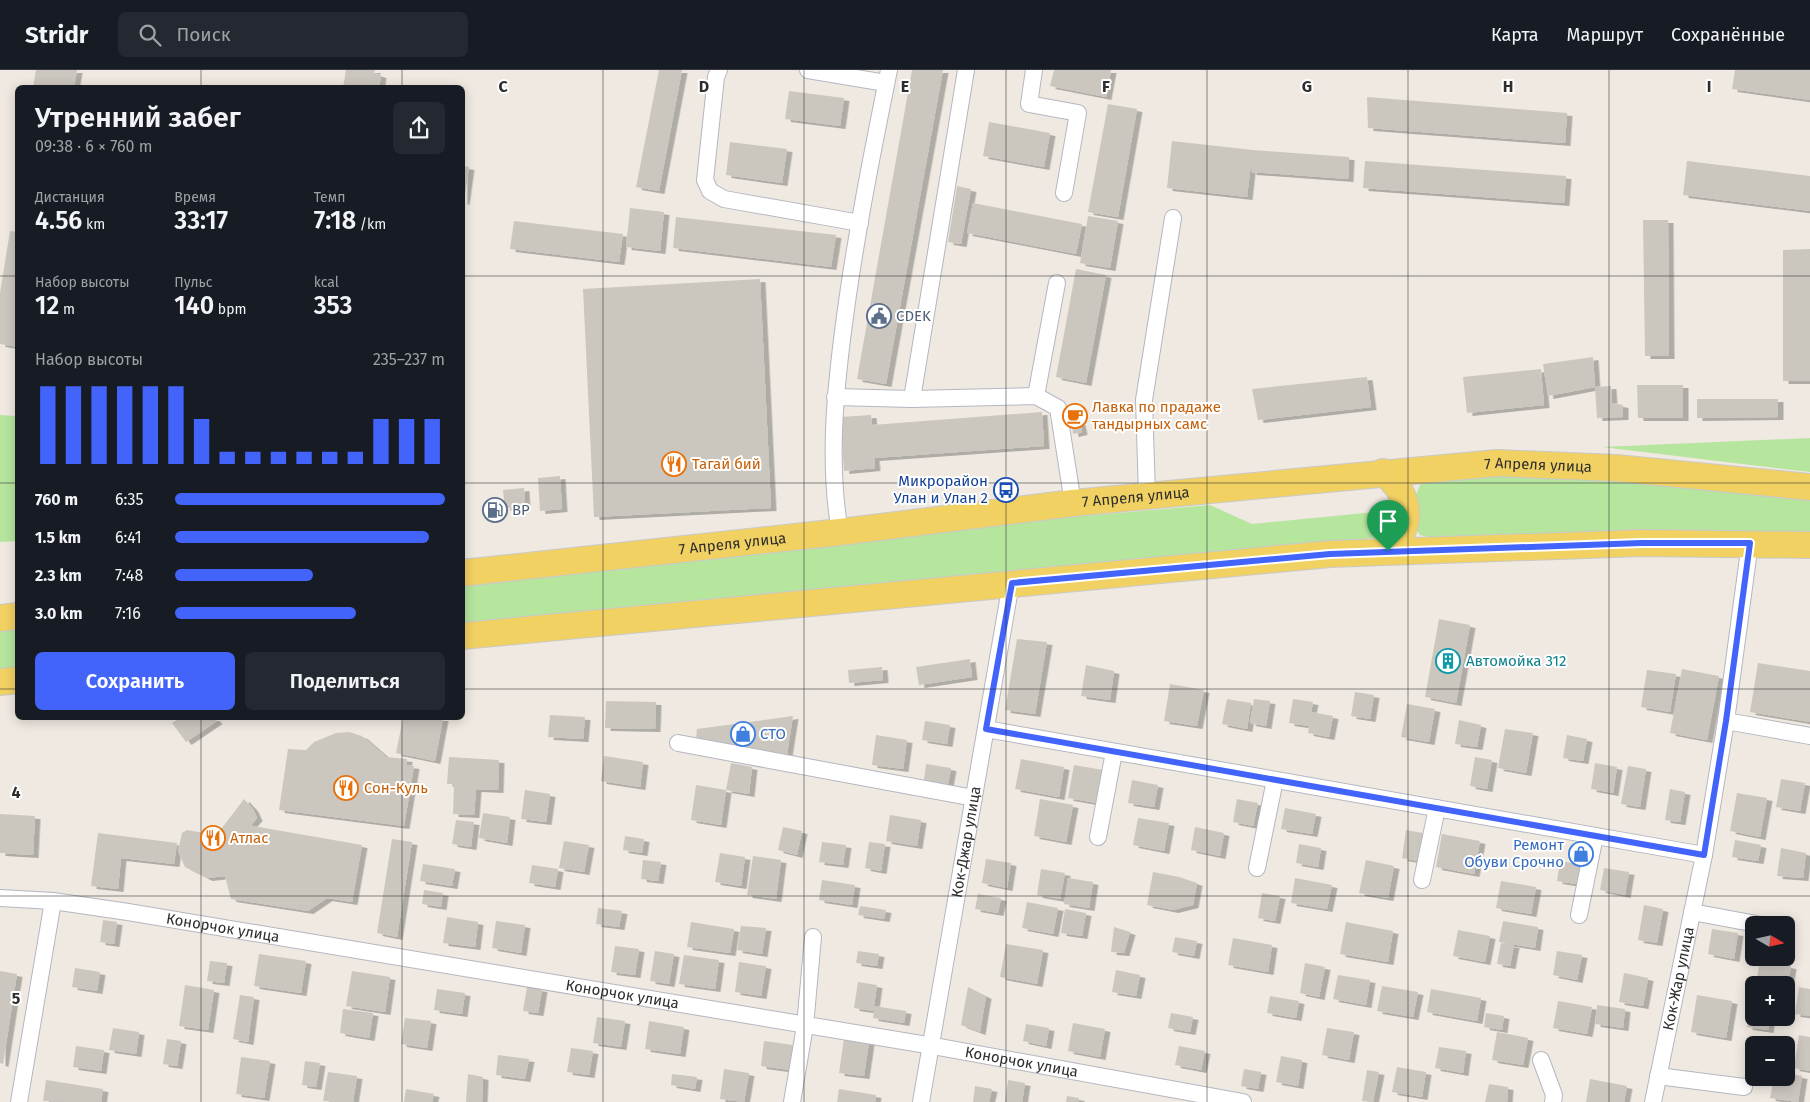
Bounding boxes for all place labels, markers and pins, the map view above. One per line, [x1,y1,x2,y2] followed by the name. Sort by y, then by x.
[866,303,892,329] public building icon: CDEK
[896,307,931,325] place label: CDEK
[1092,398,1221,433] place label: Лавка по прадаже тандырных самс
[1062,403,1088,429] cafe icon: Лавка по прадаже тандырных самс
[661,451,687,477] restaurant icon: Тагай бий
[692,455,761,473] place label: Тагай бий
[894,472,988,507] place label: Микрорайон Улан и Улан 2
[993,477,1019,503] bus stop icon: Микрорайон Улан и Улан 2
[482,497,508,523] fuel station icon: BP
[1367,500,1409,551] pin
[512,501,530,519] place label: BP
[1435,648,1461,674] building icon: Автомойка 312
[1466,652,1566,670] place label: Автомойка 312
[730,721,756,747] shop icon: СТО
[760,725,786,743] place label: СТО
[333,775,359,801] restaurant icon: Сон-Куль
[364,779,428,797] place label: Сон-Куль
[200,825,226,851] restaurant icon: Атлас
[230,829,268,847] place label: Атлас
[1464,836,1564,871] place label: Ремонт Обуви Срочно
[1568,841,1594,867] shop icon: Ремонт Обуви Срочно

